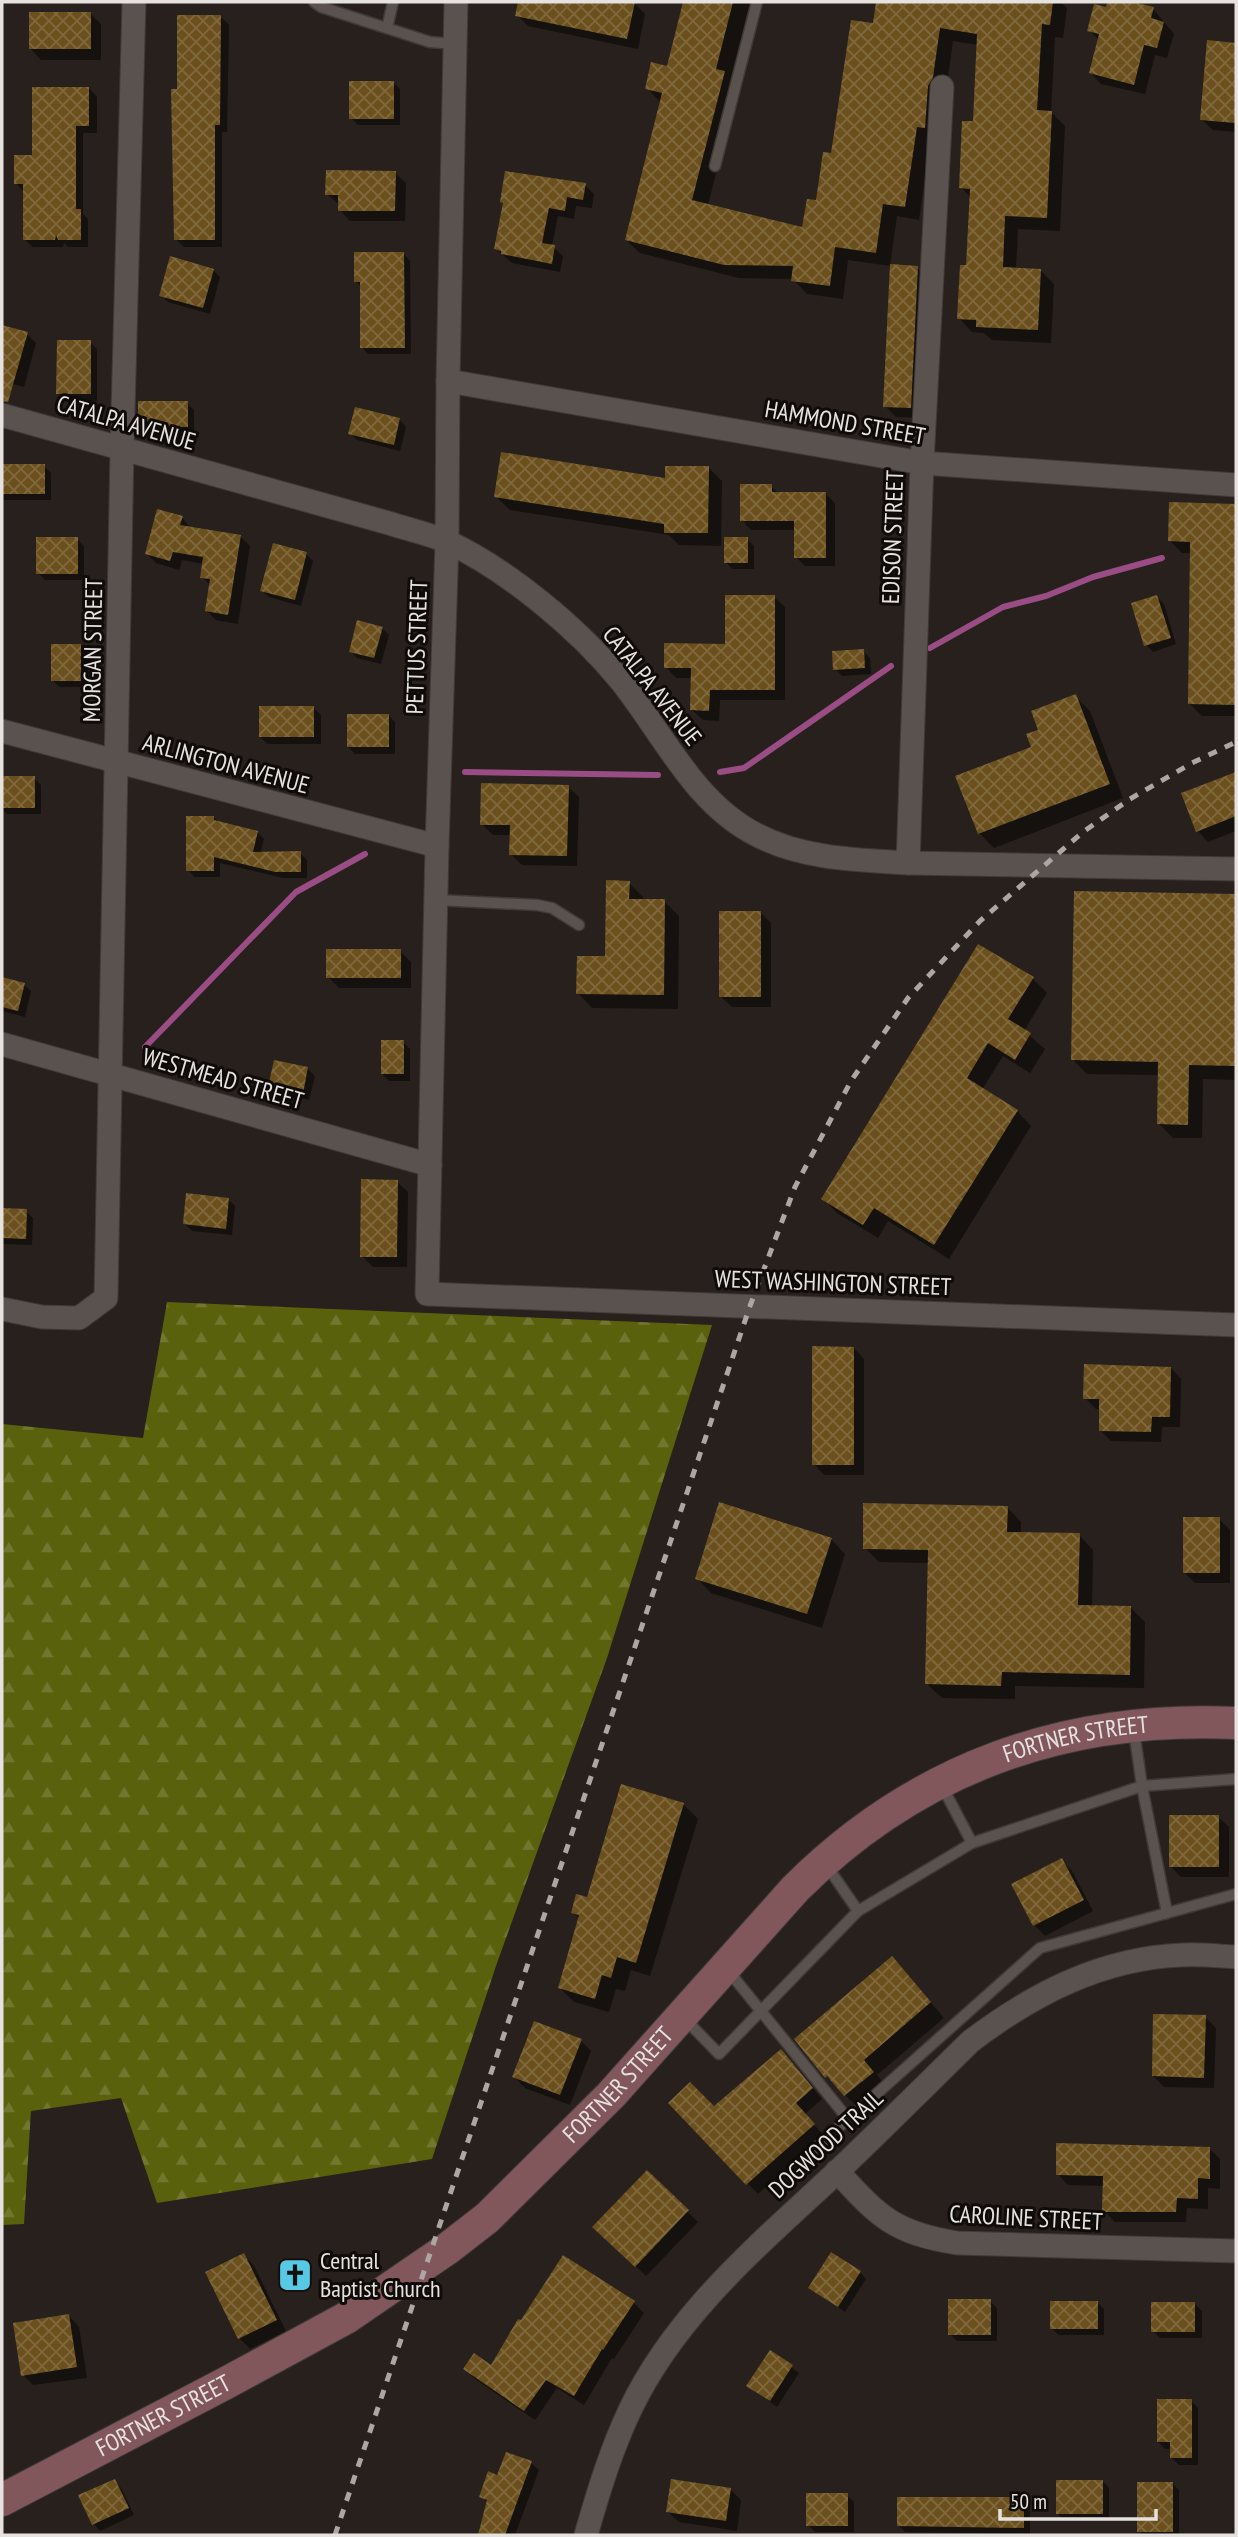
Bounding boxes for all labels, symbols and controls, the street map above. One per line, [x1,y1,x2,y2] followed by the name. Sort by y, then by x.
[53,388,199,457] street label: CATALPA AVENUE
[762,393,928,452] street label: HAMMOND STREET
[875,469,910,604] street label: EDISON STREET
[76,577,109,722] street label: MORGAN STREET
[399,579,434,715] street label: PETTUS STREET
[596,620,709,752] street label: CATALPA AVENUE
[140,726,313,801] street label: ARLINGTON AVENUE
[139,1041,307,1116] street label: WESTMEAD STREET
[714,1263,952,1302] street label: WEST WASHINGTON STREET
[999,1709,1150,1769] street label: FORTNER STREET
[556,2020,680,2149] street label: FORTNER STREET
[762,2083,889,2205] street label: DOGWOOD TRAIL
[949,2198,1104,2237] street label: CAROLINE STREET
[320,2245,441,2304] place label: Central Baptist Church
[276,2256,314,2294] church icon: Central Baptist Church
[90,2367,236,2463] street label: FORTNER STREET
[1000,2478,1156,2522] scale bar
[1010,2488,1047,2515] text: 50 m

